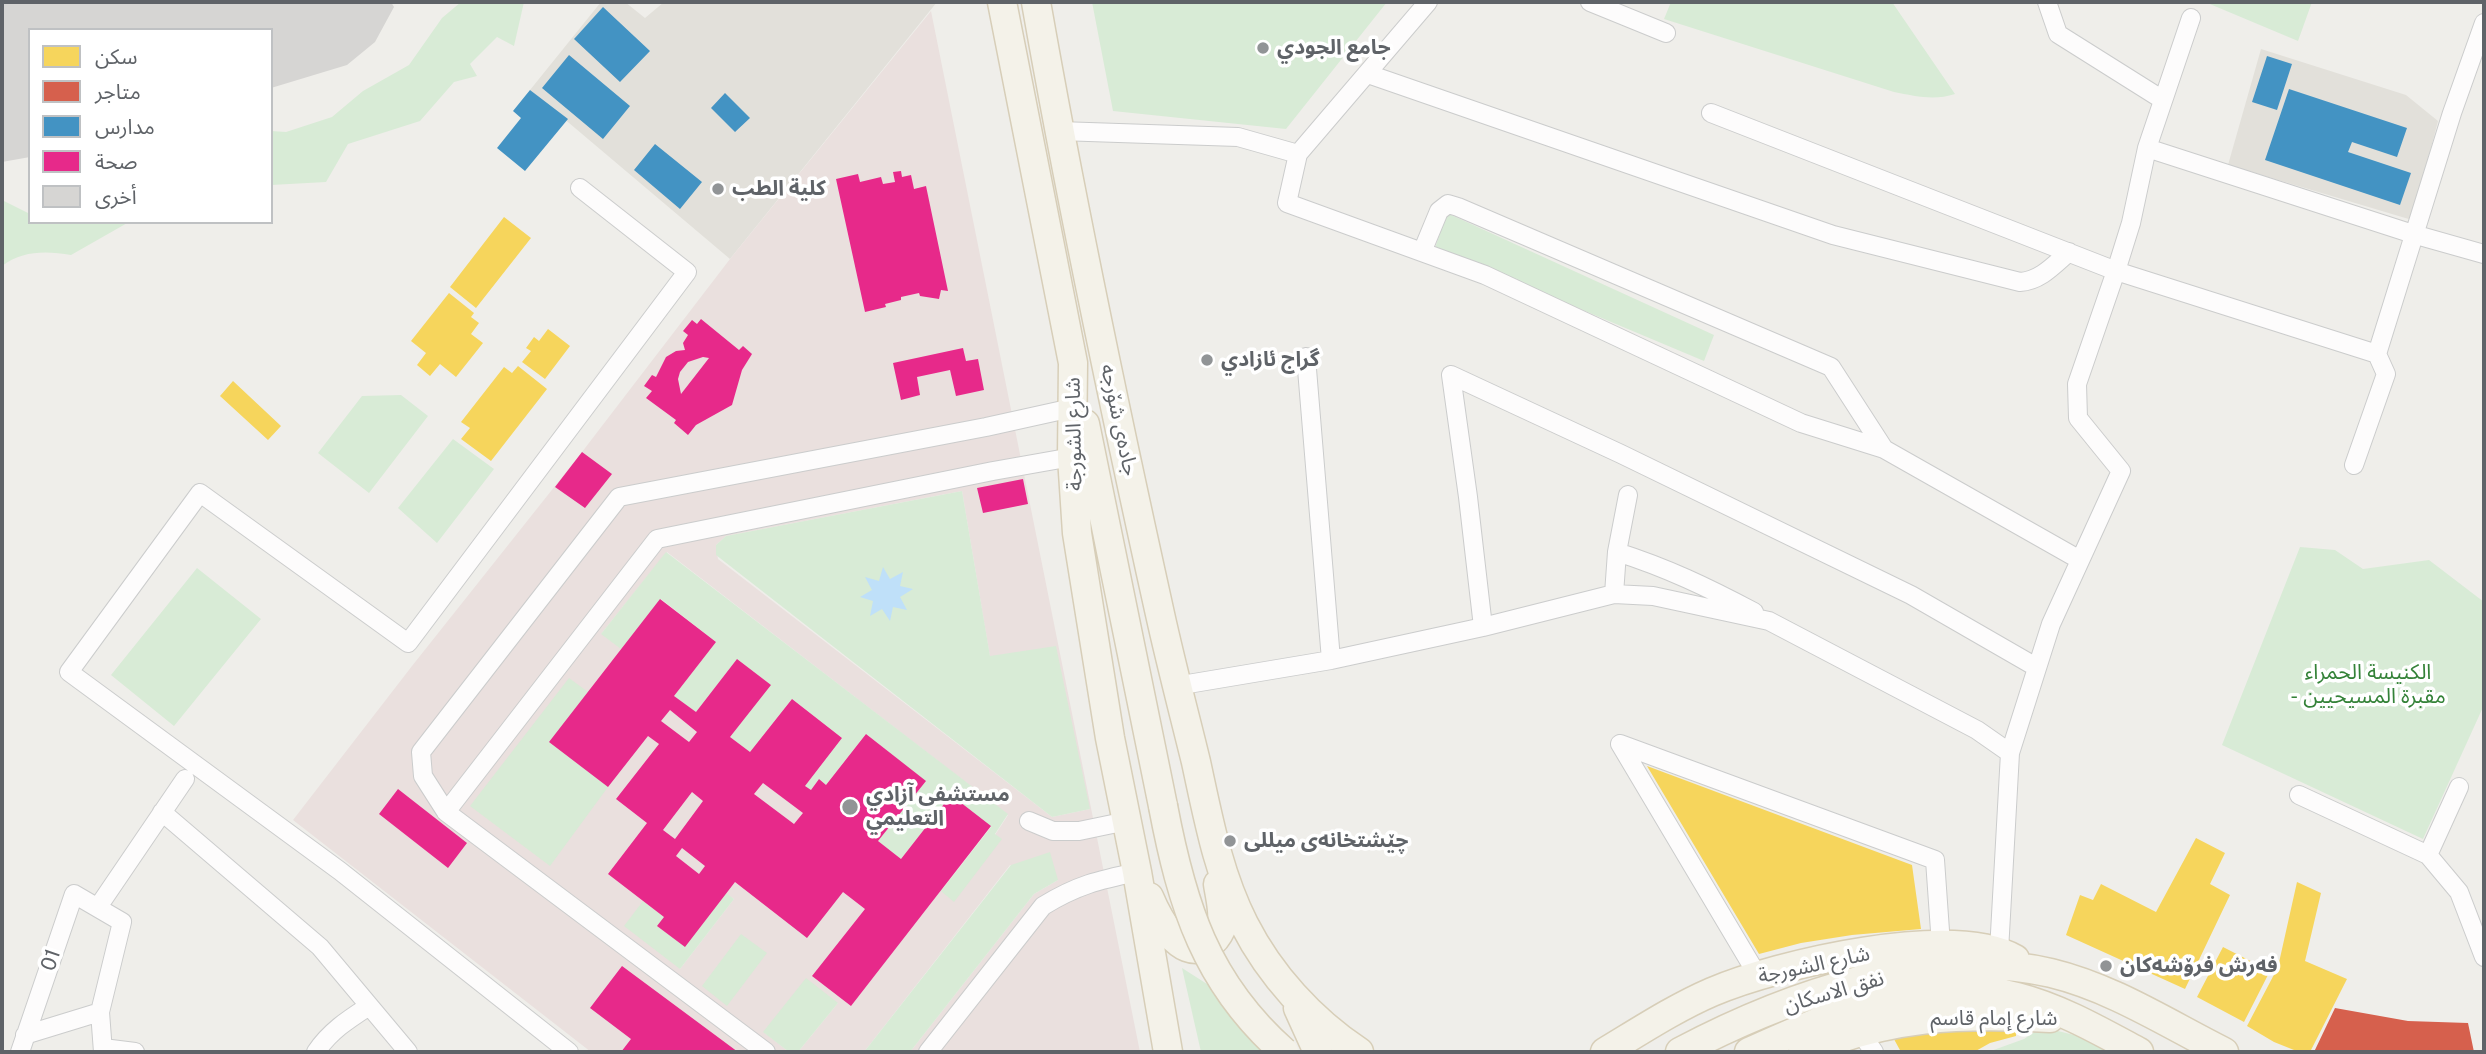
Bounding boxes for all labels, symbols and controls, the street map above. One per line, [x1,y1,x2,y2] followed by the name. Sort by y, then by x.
[28,28,273,224] legend
[1277,35,1391,61] place label: جامع الجودي
[1255,40,1271,56] marker: جامع الجودي
[95,44,137,69] text: سكن
[95,79,141,104] text: متاجر
[95,114,155,139] text: مدارس
[95,149,138,174] text: صحة
[732,176,826,202] place label: كلية الطب
[710,181,726,197] marker: كلية الطب
[95,184,137,209] text: أخرى
[1221,347,1320,373] place label: گراج ئازادي
[1199,352,1215,368] marker: گراج ئازادي
[1095,362,1143,478] street label: جادەی شۆرجە
[1060,377,1088,491] street label: شارع الشورجة
[2290,660,2446,710] park label: الكنيسة الحمراء - مقبرة المسيحيين
[866,782,1010,832] place label: مستشفى آزادي التعليمي
[840,797,860,817] marker: مستشفى آزادي التعليمي
[1244,828,1409,854] place label: چێشتخانەی میللی
[1222,833,1238,849] marker: چێشتخانەی میللی
[1756,941,1872,989] street label: شارع الشورجة
[36,946,66,974] street label: 01
[2120,953,2278,979] place label: فەرش فرۆشەکان
[2098,958,2114,974] marker: فەرش فرۆشەکان
[1781,966,1887,1018] street label: نفق الاسكان
[1930,1006,2058,1032] street label: شارع إمام قاسم

